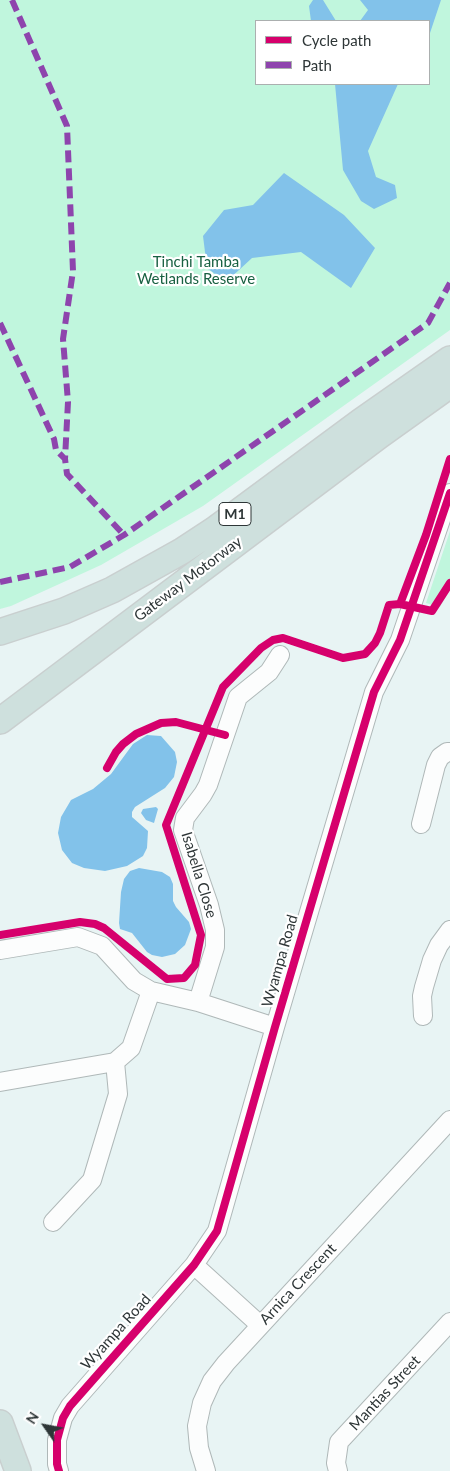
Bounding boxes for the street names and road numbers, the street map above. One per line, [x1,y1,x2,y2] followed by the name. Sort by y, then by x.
[219,502,251,526] road number: M1
[131,533,245,625] street label: Gateway Motorway
[177,830,221,920] street label: Isabella Close
[258,913,302,1009] street label: Wyampa Road
[256,1240,340,1328] street label: Arnica Crescent
[77,1290,155,1374] street label: Wyampa Road
[346,1352,424,1434] street label: Mantias Street

